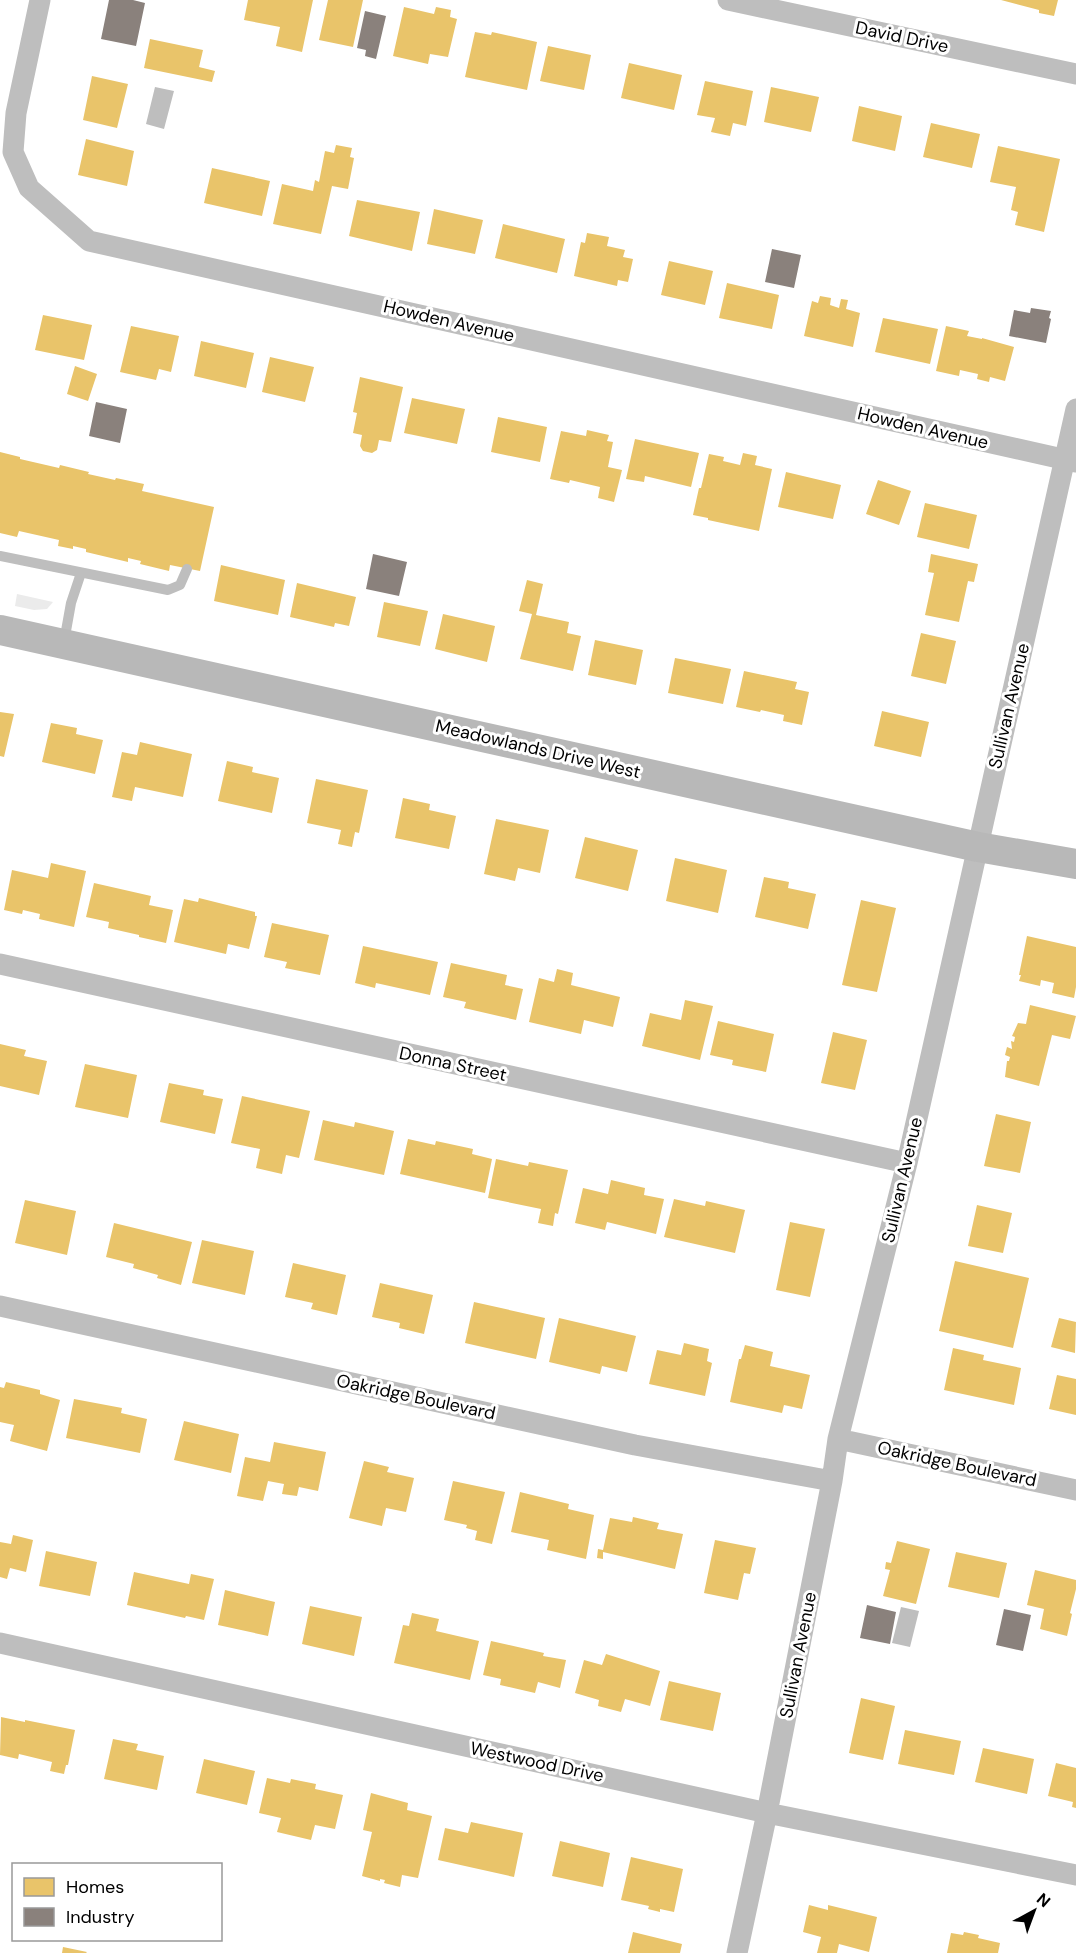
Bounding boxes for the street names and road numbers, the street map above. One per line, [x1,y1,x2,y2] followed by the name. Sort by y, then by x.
[853,15,951,59] street label: David Drive
[381,294,517,348] street label: Howden Avenue
[855,401,991,455] street label: Howden Avenue
[983,641,1035,771] street label: Sullivan Avenue
[433,714,643,784] street label: Meadowlands Drive West
[397,1041,509,1087] street label: Donna Street
[876,1115,928,1245] street label: Sullivan Avenue
[334,1368,498,1426] street label: Oakridge Boulevard
[875,1435,1039,1493] street label: Oakridge Boulevard
[774,1590,822,1720] street label: Sullivan Avenue
[468,1736,606,1788] street label: Westwood Drive

